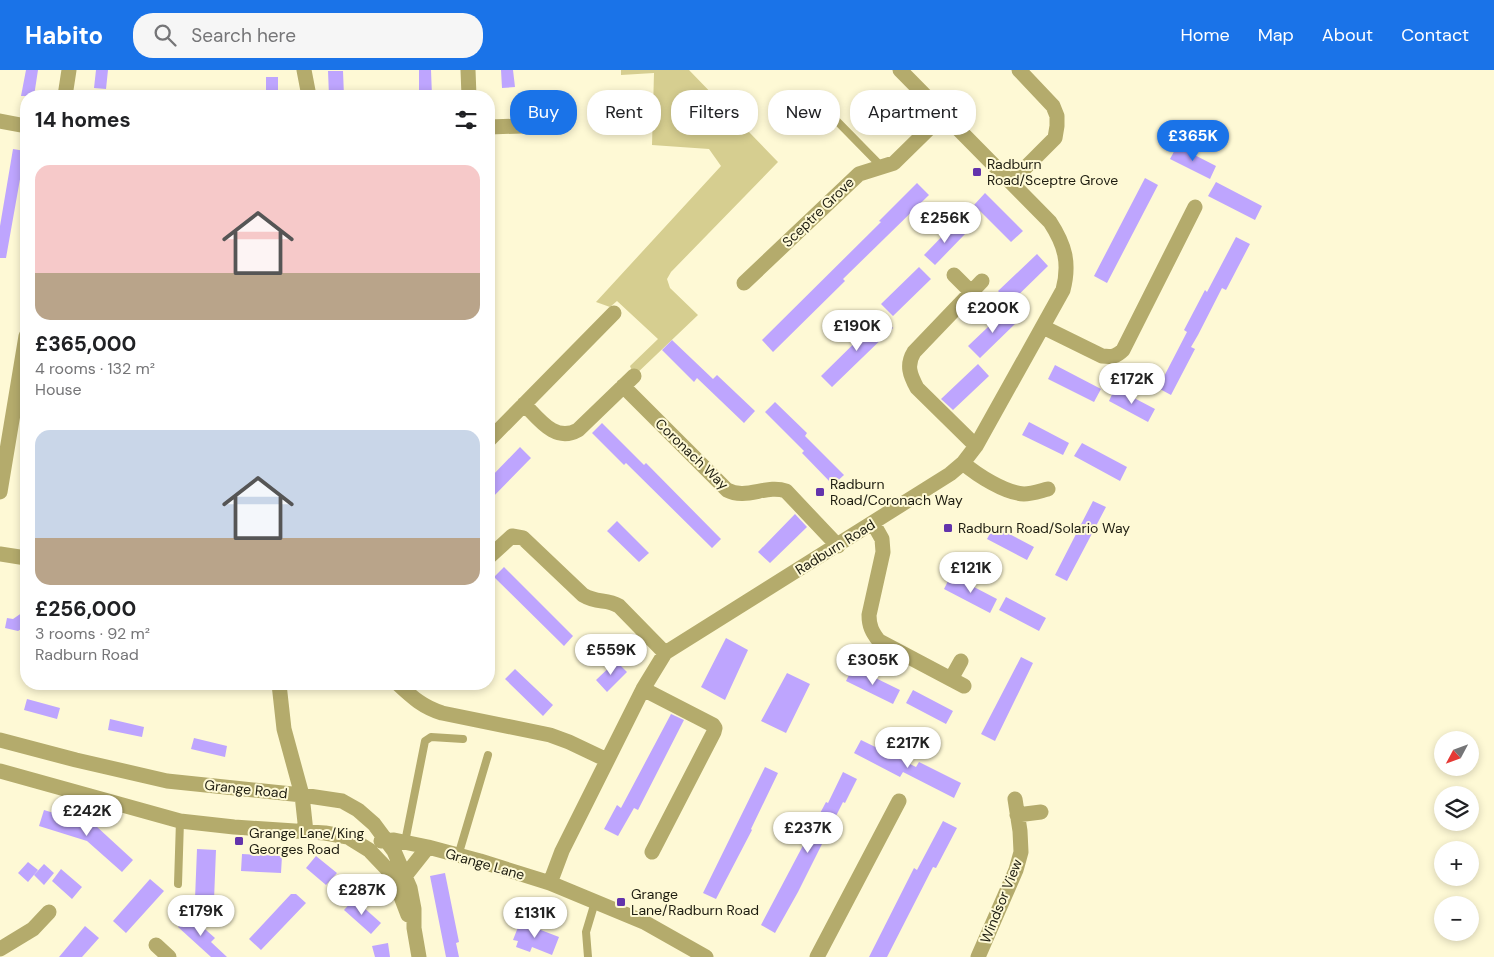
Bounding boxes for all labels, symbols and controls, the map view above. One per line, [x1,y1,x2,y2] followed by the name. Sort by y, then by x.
[133,13,483,58] search box
[25,20,103,51] text: Habito
[151,21,179,49] icon: search
[191,23,296,48] text: Search here
[1180,23,1230,47] text: Home
[1258,23,1294,47] text: Map
[1322,23,1373,47] text: About
[1401,23,1469,47] text: Contact
[510,90,577,135] chip: Buy
[587,90,661,135] chip: Rent
[671,90,758,135] chip: Filters
[768,90,840,135] chip: New
[850,90,976,135] chip: Apartment
[35,106,131,134] text: 14 homes
[452,106,480,134] icon: filters
[1158,119,1228,162] pin: £365K
[1168,125,1218,146] text: £365K
[987,155,1118,189] place label: Radburn Road/Sceptre Grove
[971,166,983,178] marker: Radburn Road/Sceptre Grove
[778,173,858,251] street label: Sceptre Grove
[213,198,303,288] icon: home
[910,202,980,244] pin: £256K
[920,207,970,228] text: £256K
[958,292,1028,334] pin: £200K
[967,297,1019,318] text: £200K
[822,310,892,352] pin: £190K
[833,315,881,336] text: £190K
[35,330,136,358] text: £365,000
[35,358,155,379] text: 4 rooms · 132 m²
[1097,362,1167,405] pin: £172K
[1110,368,1154,389] text: £172K
[35,379,82,400] text: House
[652,415,733,494] street label: Coronach Way
[213,463,303,553] icon: home
[830,475,963,509] place label: Radburn Road/Coronach Way
[814,486,826,498] marker: Radburn Road/Coronach Way
[792,515,878,579] street label: Radburn Road
[958,519,1130,537] place label: Radburn Road/Solario Way
[942,522,954,534] marker: Radburn Road/Solario Way
[936,552,1006,594] pin: £121K
[950,557,992,578] text: £121K
[35,595,136,623] text: £256,000
[35,623,150,644] text: 3 rooms · 92 m²
[576,634,646,676] pin: £559K
[586,639,636,660] text: £559K
[35,644,139,665] text: Radburn Road
[838,644,908,686] pin: £305K
[847,649,899,670] text: £305K
[873,726,943,769] pin: £217K
[1434,731,1479,776] north arrow
[1434,731,1479,941] map controls
[886,732,930,753] text: £217K
[204,776,288,802] street label: Grange Road
[1434,786,1479,831] button: layers
[52,794,122,837] pin: £242K
[62,800,112,821] text: £242K
[773,812,843,854] pin: £237K
[784,817,832,838] text: £237K
[249,824,364,858] place label: Grange Lane/King Georges Road
[233,835,245,847] marker: Grange Lane/King Georges Road
[1434,841,1479,886] button: +
[443,844,527,884] street label: Grange Lane
[976,856,1026,946] street label: Windsor View
[327,874,397,916] pin: £287K
[338,879,386,900] text: £287K
[631,885,759,919] place label: Grange Lane/Radburn Road
[166,894,236,937] pin: £179K
[500,896,570,939] pin: £131K
[615,896,627,908] marker: Grange Lane/Radburn Road
[1434,896,1479,941] button: −
[179,900,223,921] text: £179K
[514,902,556,923] text: £131K

